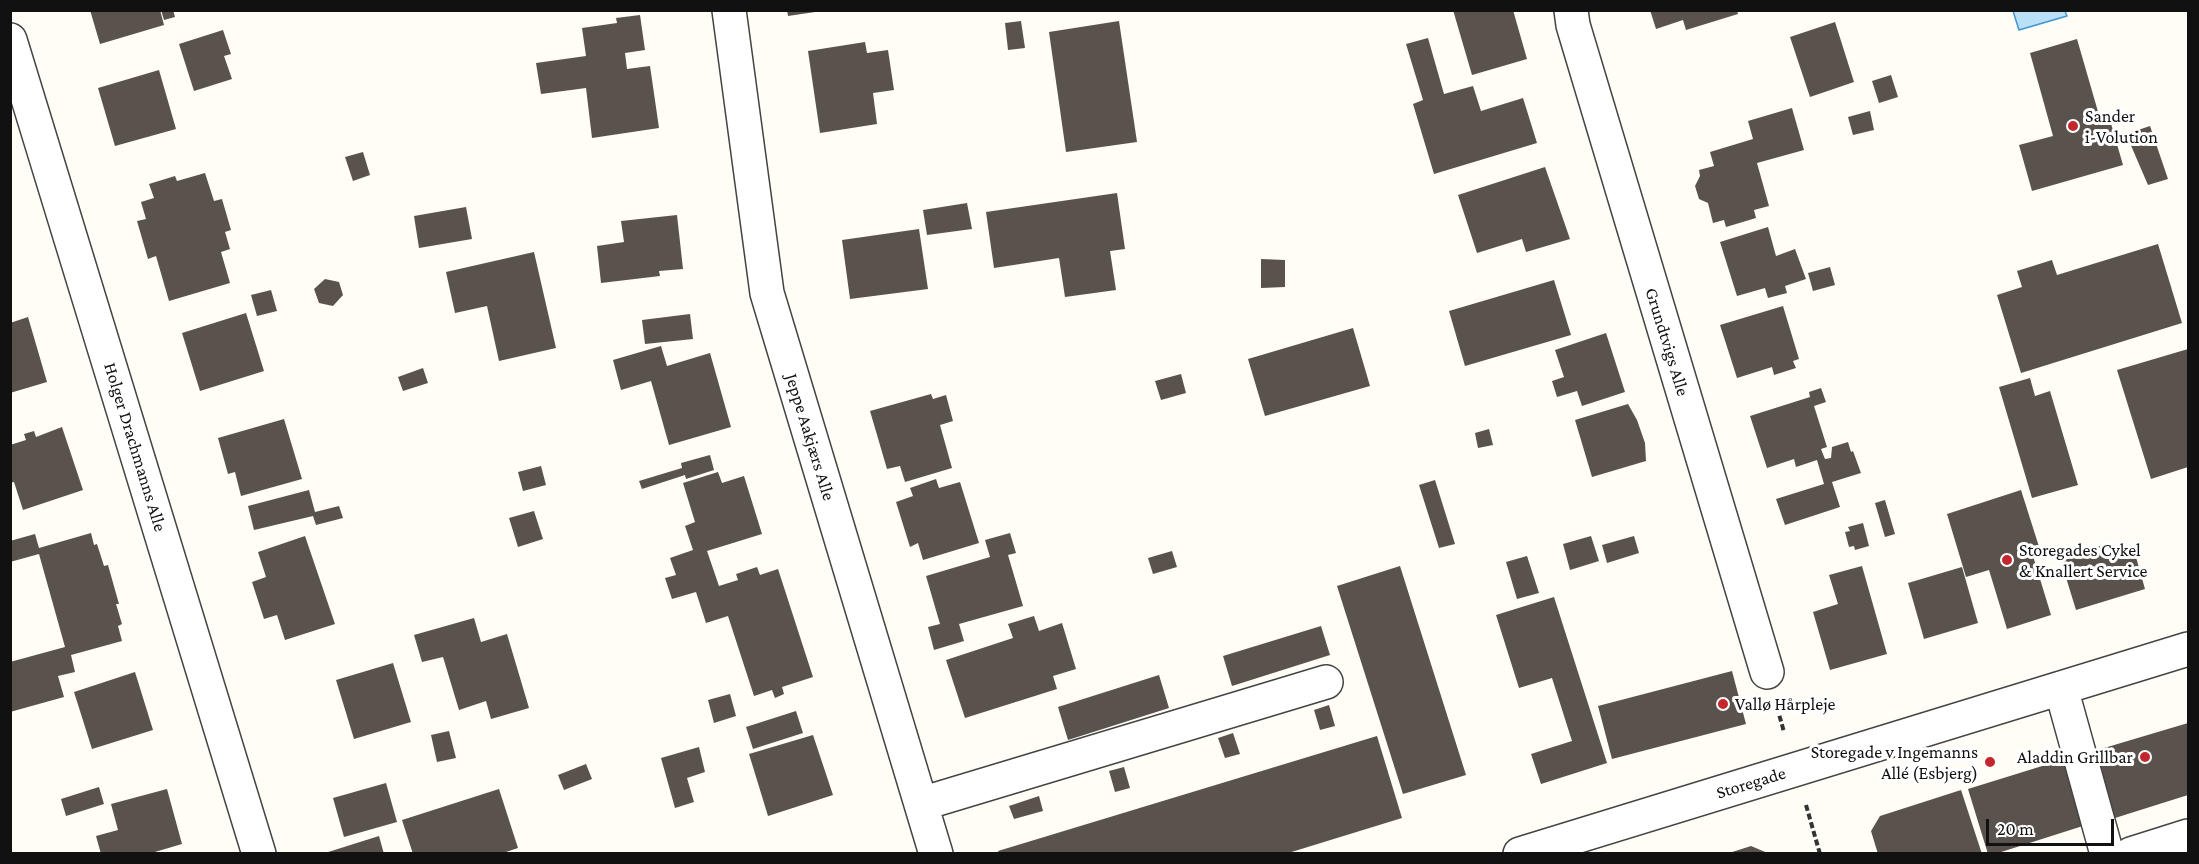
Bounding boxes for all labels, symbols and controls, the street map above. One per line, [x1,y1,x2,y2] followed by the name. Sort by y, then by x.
[2085,105,2158,148] place label: Sander i-Volution
[2066,119,2080,133] marker: Sander i-Volution
[1640,285,1694,399] street label: Grundtvigs Alle
[99,360,171,534] street label: Holger Drachmanns Alle
[780,371,840,503] street label: Jeppe Aakjærs Alle
[2019,539,2147,582] place label: Storegades Cykel & Knallert Service
[2000,553,2014,567] marker: Storegades Cykel & Knallert Service
[1735,693,1836,715] place label: Vallø Hårpleje
[1716,697,1730,711] marker: Vallø Hårpleje
[1811,741,1978,783] place label: Storegade v Ingemanns Allé (Esbjerg)
[2017,746,2133,768] place label: Aladdin Grillbar
[2138,750,2152,764] marker: Aladdin Grillbar
[1983,755,1997,769] marker: Storegade v Ingemanns Allé (Esbjerg)
[1714,762,1788,804] street label: Storegade
[1989,807,2116,845] scale bar
[1997,819,2034,839] text: 20 m

